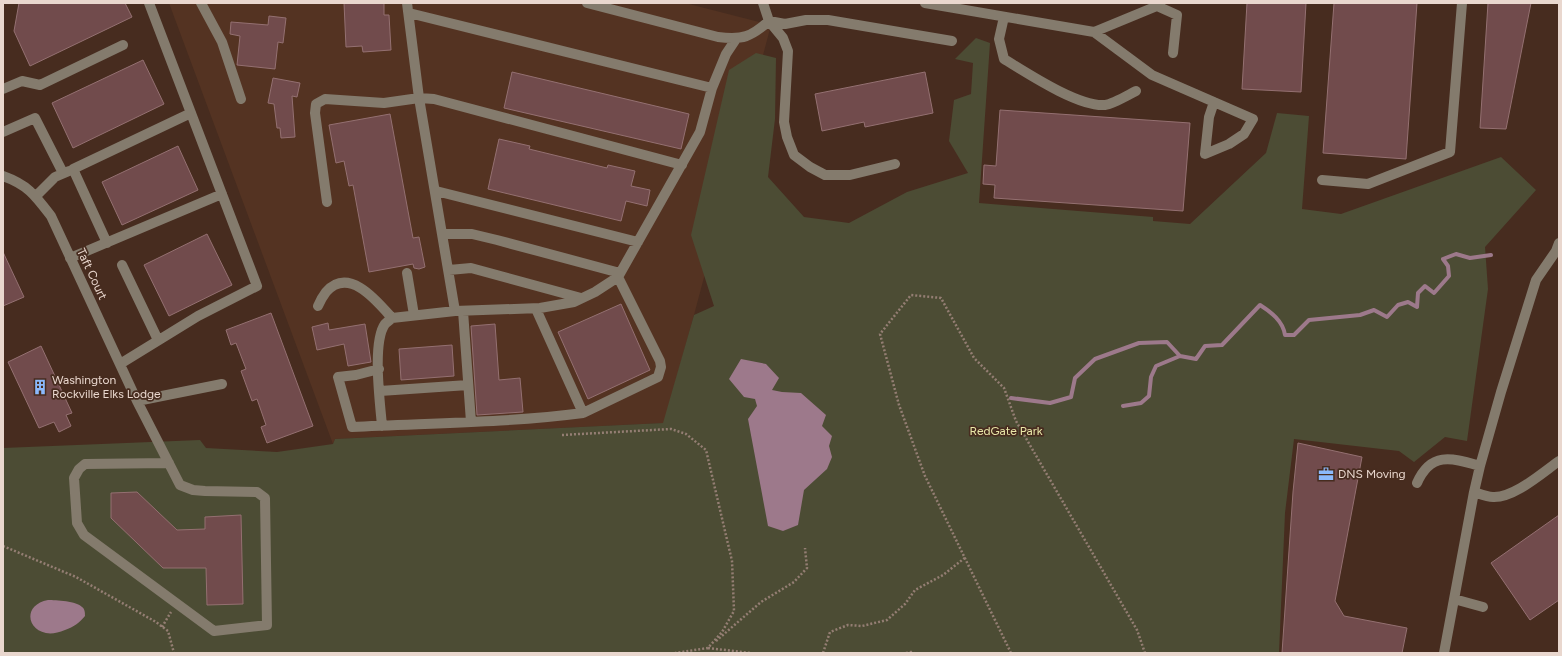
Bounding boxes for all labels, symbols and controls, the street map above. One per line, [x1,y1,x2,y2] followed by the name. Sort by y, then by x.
[74,246,110,302] street label: Taft Court
[52,373,161,401] place label: Washington Rockville Elks Lodge
[31,378,49,396] building icon: Washington Rockville Elks Lodge
[969,424,1043,438] park label: RedGate Park
[1317,465,1335,483] office icon: DNS Moving
[1338,467,1406,481] place label: DNS Moving

